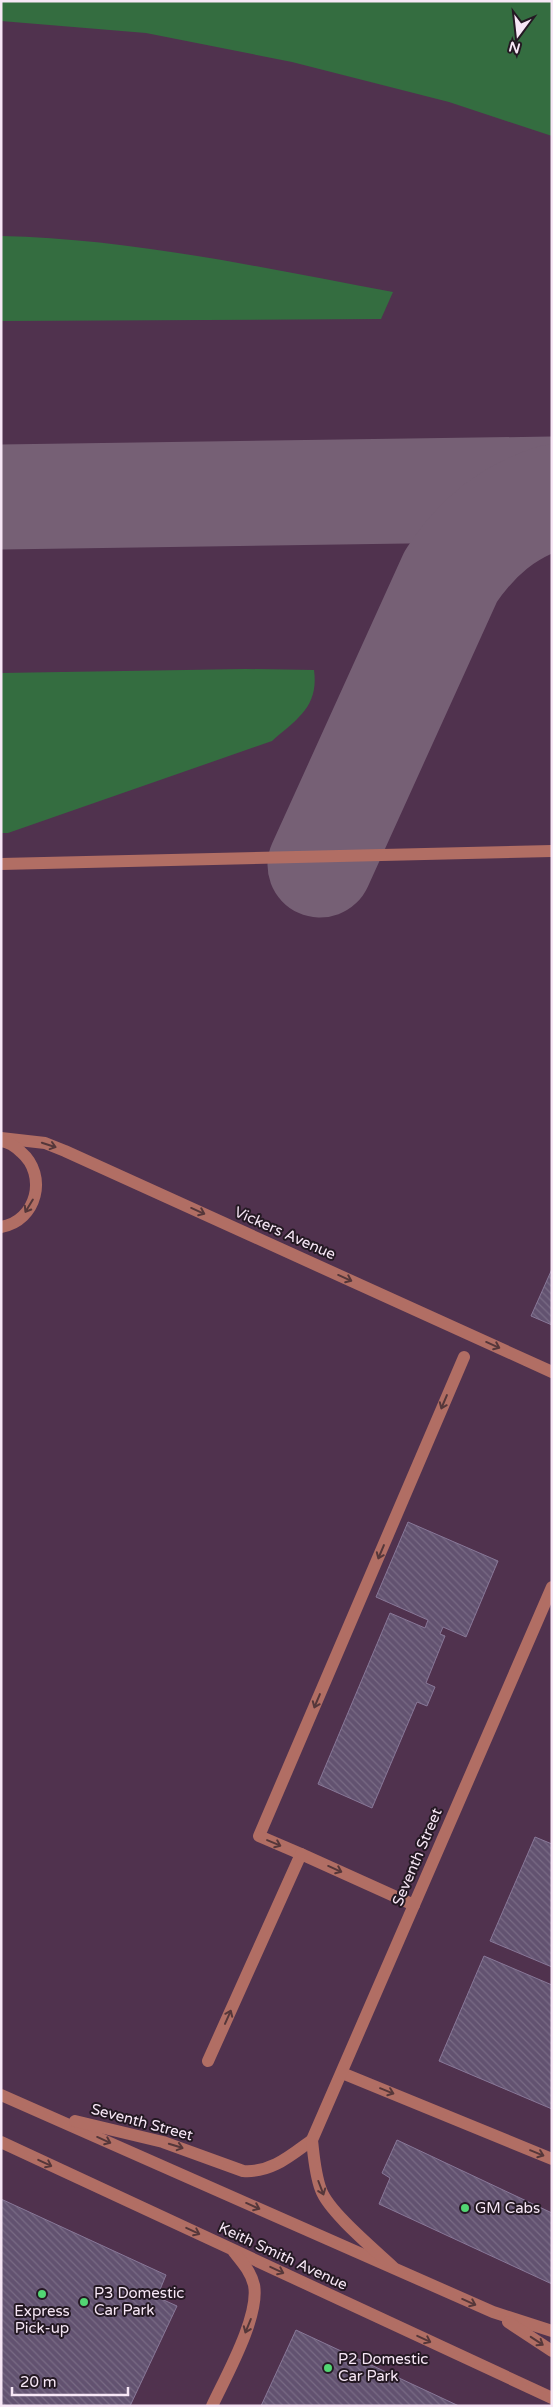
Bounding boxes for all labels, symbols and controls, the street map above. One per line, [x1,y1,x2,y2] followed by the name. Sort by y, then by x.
[493,10,543,60] north arrow
[507,37,522,57] text: N
[41,1141,57,1151] one-way arrow
[24,1198,34,1212] one-way arrow
[232,1203,338,1263] street label: Vickers Avenue
[190,1206,205,1216] one-way arrow
[338,1274,353,1284] one-way arrow
[485,1341,500,1351] one-way arrow
[439,1394,449,1409] one-way arrow
[375,1544,385,1559] one-way arrow
[312,1693,321,1708] one-way arrow
[388,1805,446,1909] street label: Seventh Street
[266,1839,281,1848] one-way arrow
[327,1865,342,1875] one-way arrow
[223,2010,233,2025] one-way arrow
[379,2087,394,2097] one-way arrow
[89,2100,195,2144] street label: Seventh Street
[96,2136,111,2146] one-way arrow
[167,2142,183,2151] one-way arrow
[529,2149,544,2159] one-way arrow
[38,2158,53,2168] one-way arrow
[317,2180,326,2195] one-way arrow
[475,2199,540,2217] place label: GM Cabs
[245,2201,260,2211] one-way arrow
[459,2202,471,2214] marker: GM Cabs
[216,2218,350,2294] street label: Keith Smith Avenue
[185,2227,200,2237] one-way arrow
[269,2266,284,2275] one-way arrow
[94,2284,184,2319] place label: P3 Domestic Car Park
[36,2288,48,2300] marker: Express Pick-up
[78,2296,90,2308] marker: P3 Domestic Car Park
[461,2297,476,2307] one-way arrow
[14,2302,70,2337] place label: Express Pick-up
[242,2318,252,2333] one-way arrow
[416,2334,431,2344] one-way arrow
[530,2336,544,2346] one-way arrow
[338,2350,428,2385] place label: P2 Domestic Car Park
[322,2362,334,2374] marker: P2 Domestic Car Park
[12,2364,129,2396] scale bar
[20,2373,57,2391] text: 20 m

